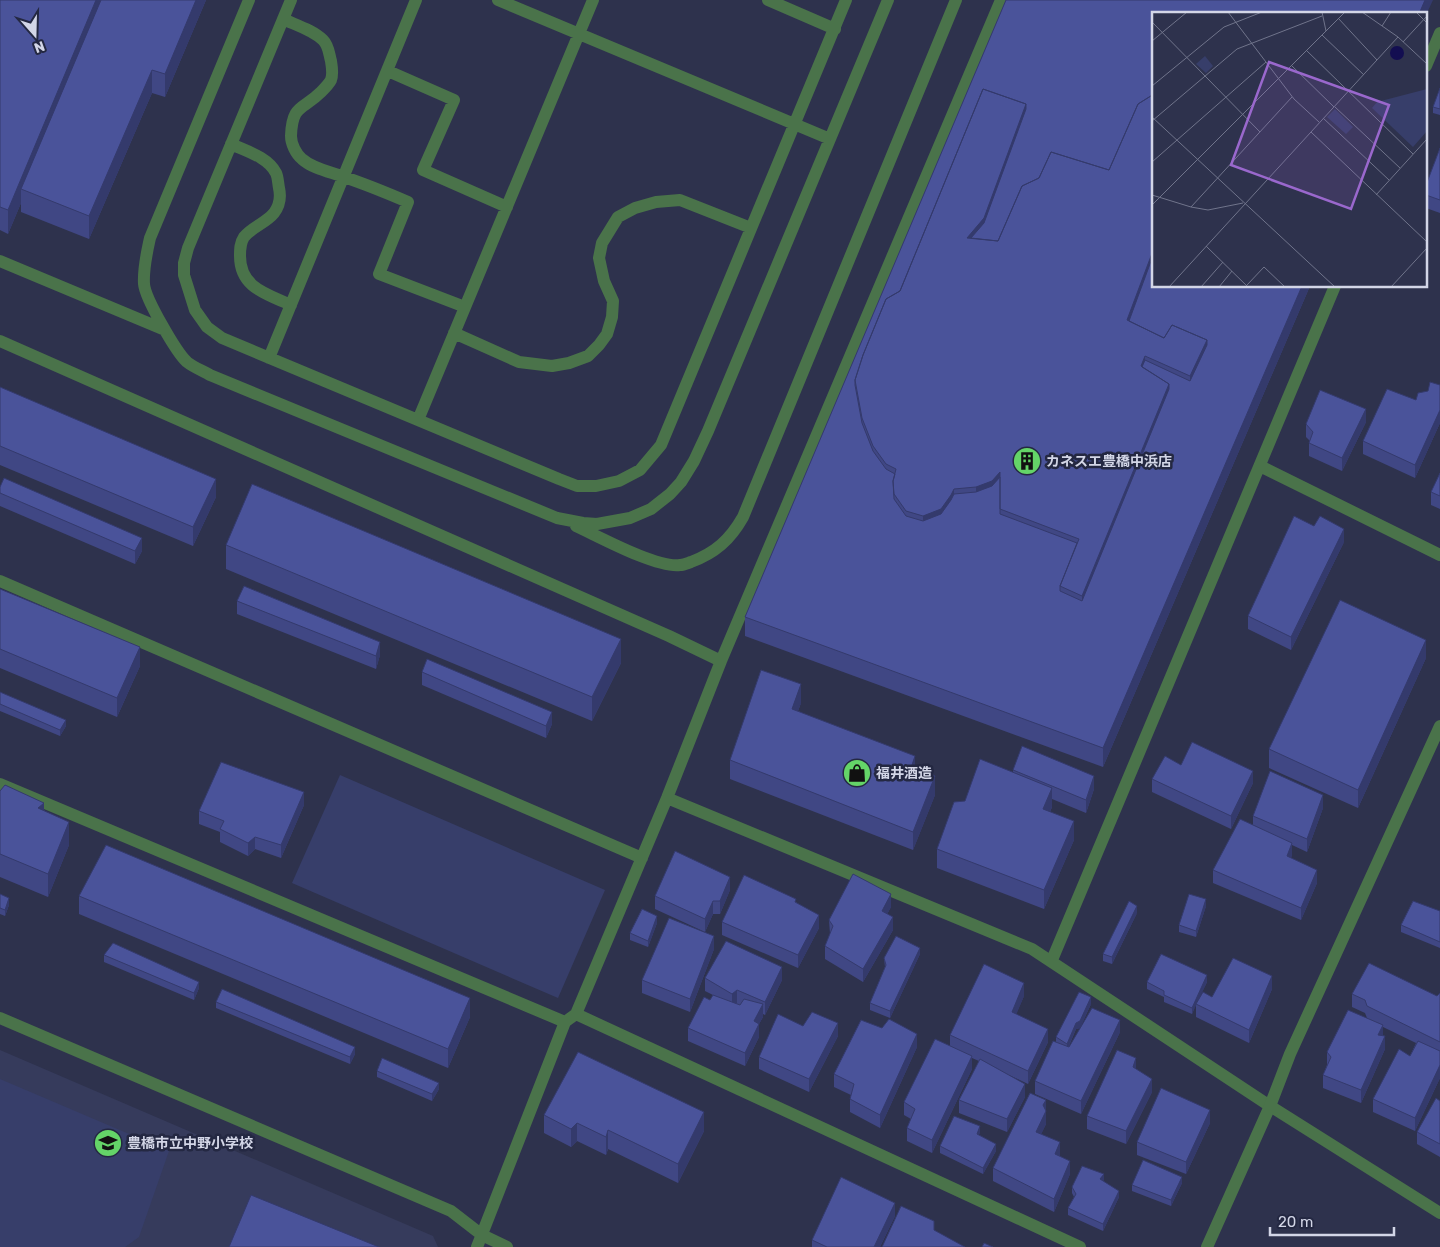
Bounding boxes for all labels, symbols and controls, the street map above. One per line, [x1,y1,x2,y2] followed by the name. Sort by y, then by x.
[10,10,60,60] north arrow
[1152,12,1428,288] inset map
[32,37,47,56] text: N
[1012,446,1042,476] building icon: カネスエ豊橋中浜店
[1046,453,1172,470] place label: カネスエ豊橋中浜店
[842,758,872,788] shop icon: 福井酒造
[876,765,932,782] place label: 福井酒造
[93,1128,123,1158] school or university icon: 豊橋市立中野小学校
[127,1135,253,1152] place label: 豊橋市立中野小学校
[1270,1204,1394,1236] scale bar
[1278,1213,1313,1231] text: 20 m

